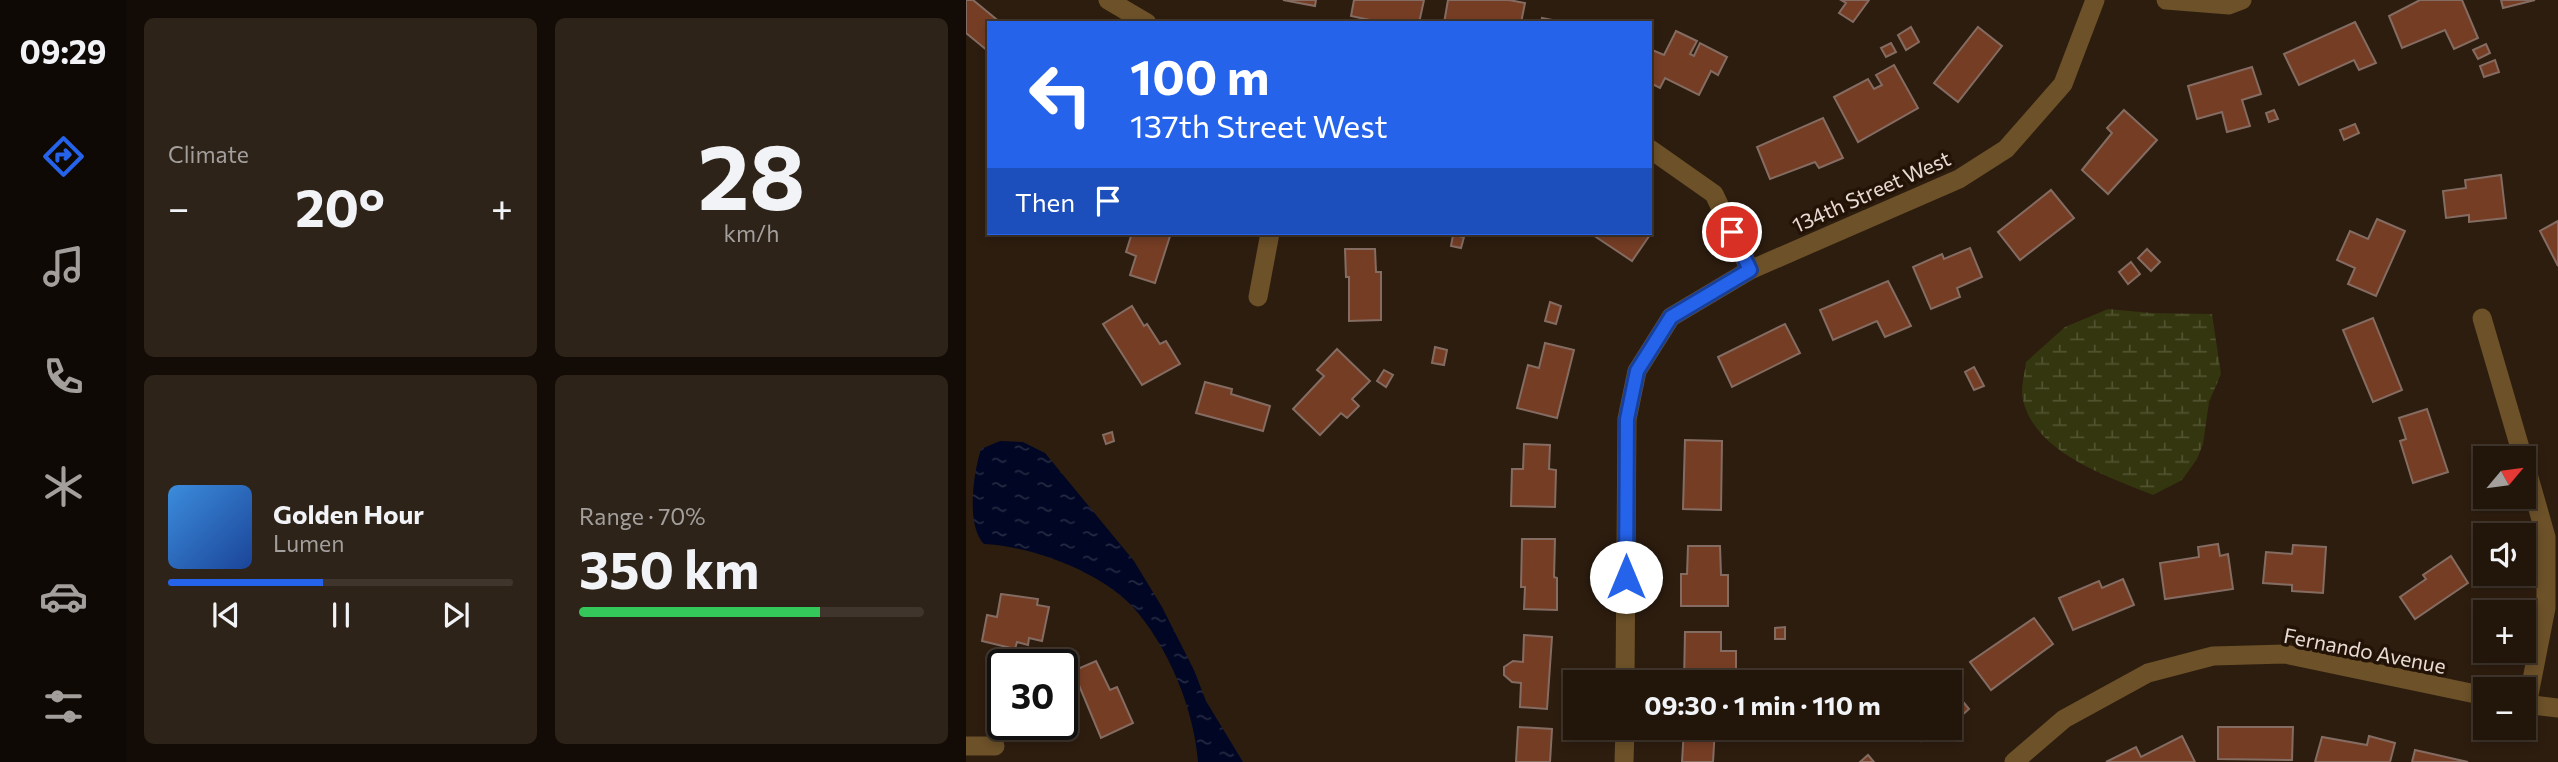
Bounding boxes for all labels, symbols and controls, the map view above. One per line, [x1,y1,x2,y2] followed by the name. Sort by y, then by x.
[19,31,107,71] text: 09:29
[1130,45,1269,105] text: 100 m
[1015,49,1106,140] icon: left
[1130,105,1388,145] text: 137th Street West
[698,117,805,229] text: 28
[39,132,88,181] icon: directions
[168,140,249,168] text: Climate
[1788,145,1954,237] street label: 134th Street West
[295,174,385,238] text: 20°
[1089,182,1127,220] icon: arrive
[168,183,190,230] text: −
[491,183,513,230] text: +
[1015,186,1075,217] text: Then
[1702,202,1762,262] pin
[1713,213,1751,251] icon: arrive
[724,219,779,247] text: km/h
[39,242,88,291] icon: music
[39,352,88,401] icon: phone
[2473,446,2536,509] north arrow
[2473,446,2536,740] map controls
[39,462,88,511] icon: climate
[273,498,424,529] text: Golden Hour
[579,502,706,530] text: Range · 70%
[2473,523,2536,586] button: sound
[273,529,344,557] text: Lumen
[579,536,759,600] text: 350 km
[1589,540,1663,614] position arrow
[39,572,88,621] icon: car
[207,596,245,634] icon: previous
[322,596,360,634] icon: pause
[437,596,475,634] icon: next
[2473,600,2536,663] button: +
[2282,622,2448,678] street label: Fernando Avenue
[987,649,1078,740] speed limit sign: 30
[2473,677,2536,740] button: −
[39,682,88,731] icon: filters
[1644,689,1881,720] text: 09:30 · 1 min · 110 m

